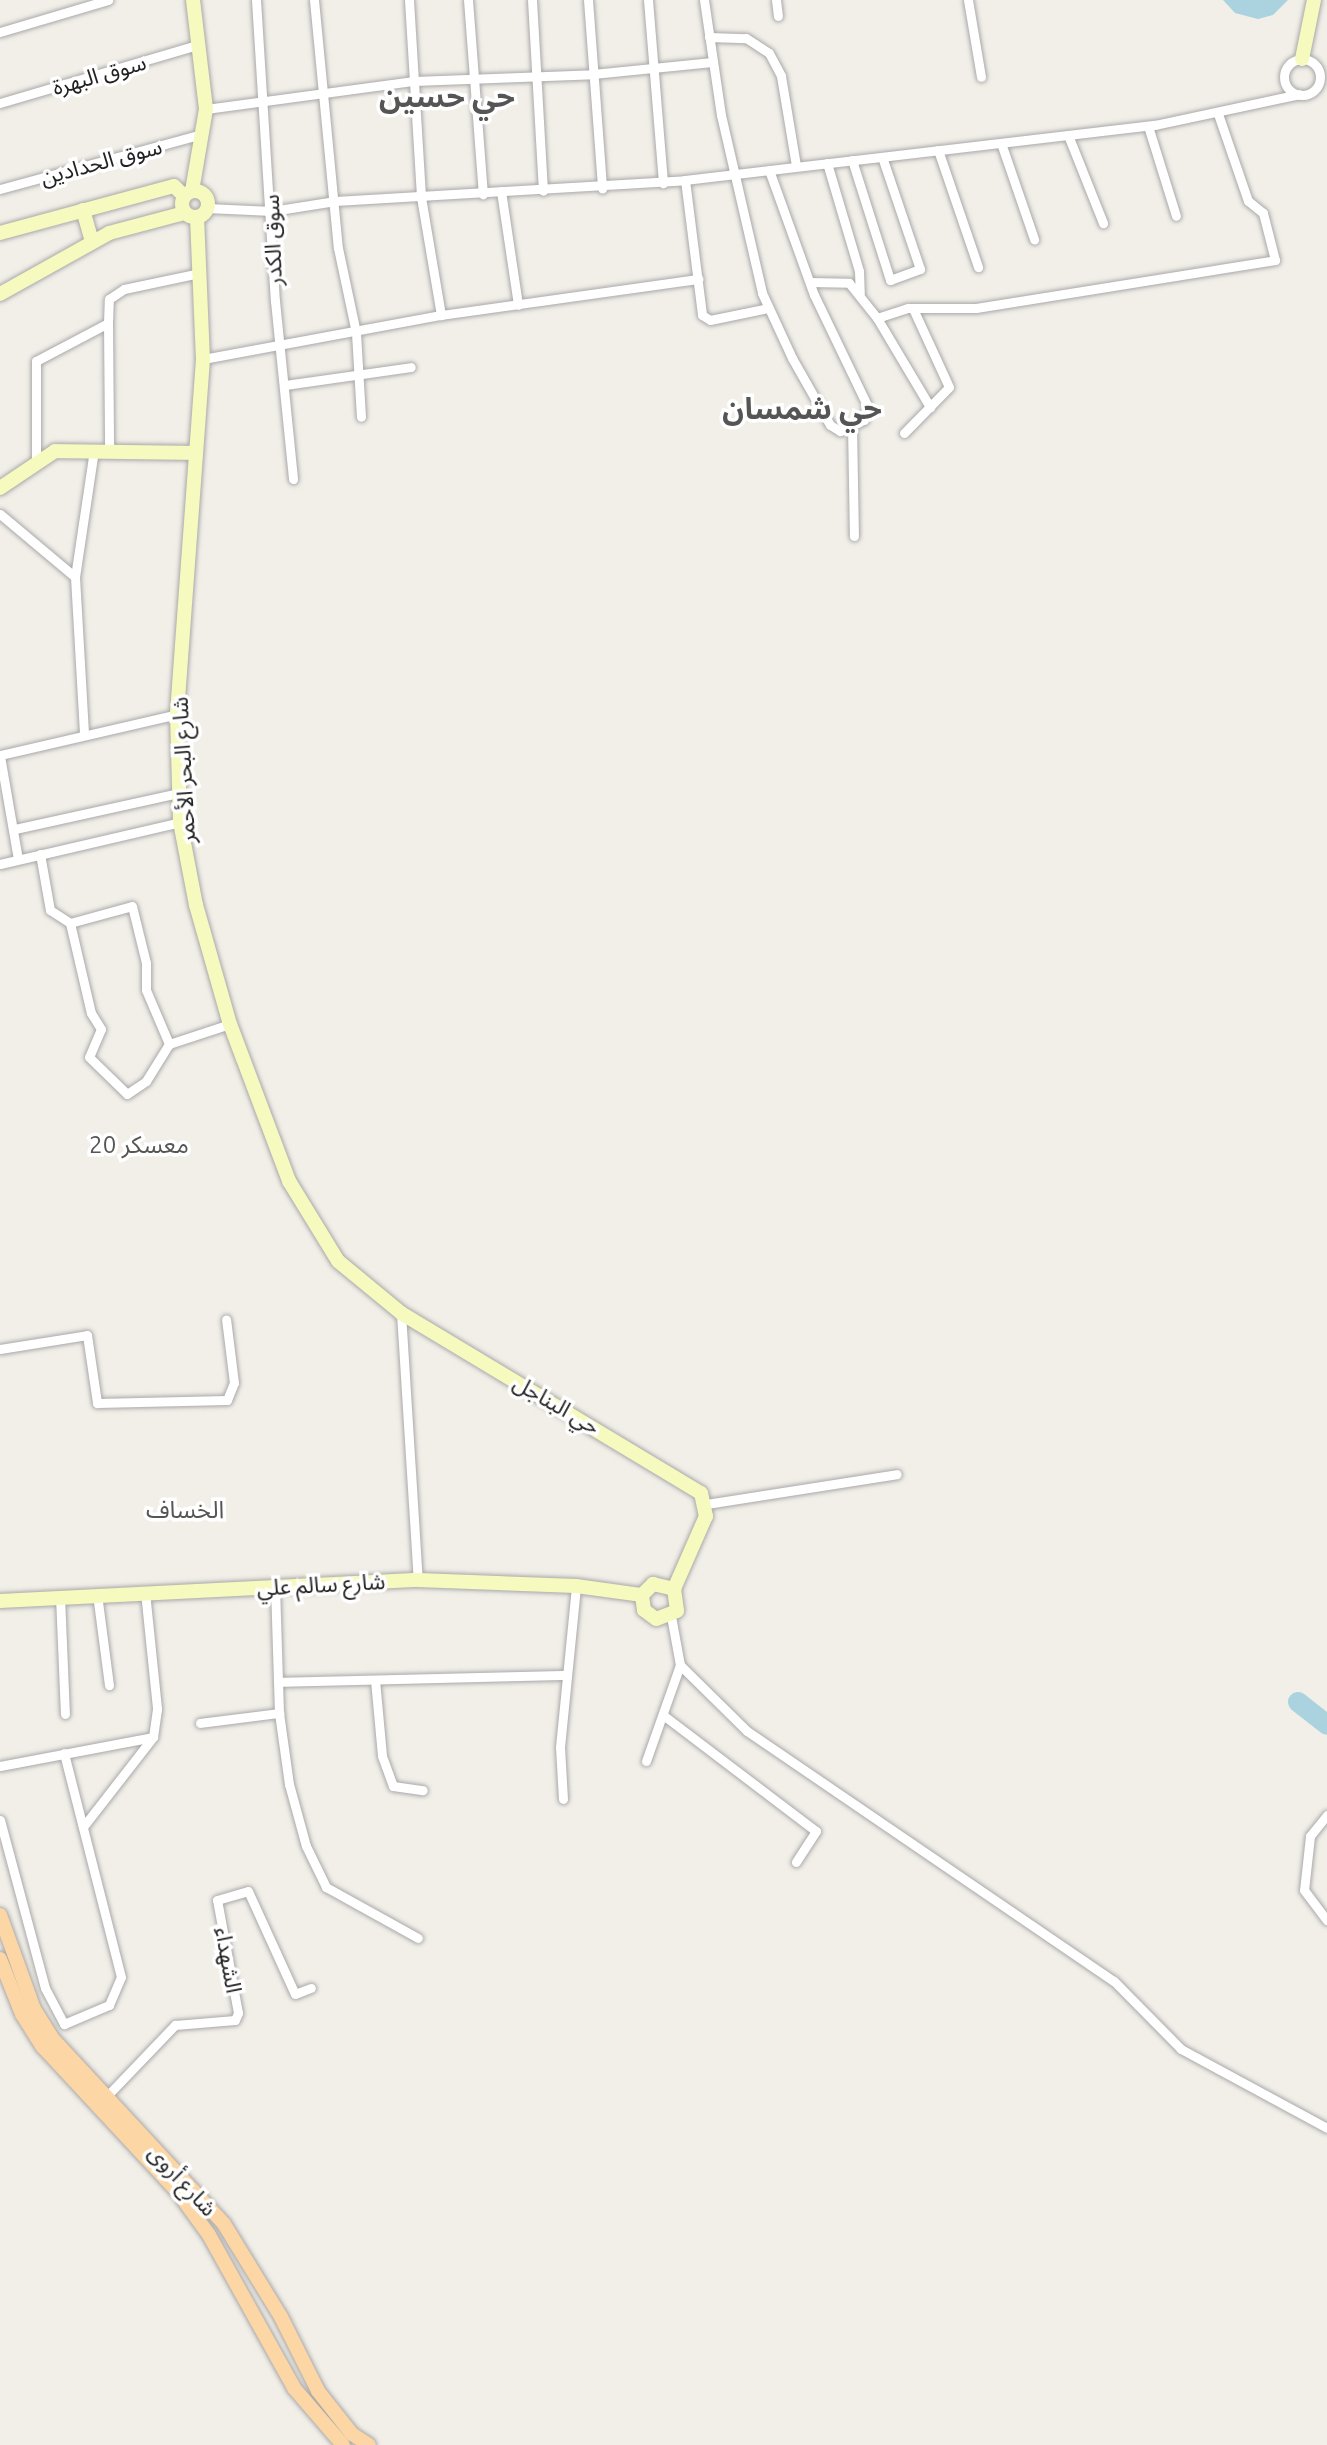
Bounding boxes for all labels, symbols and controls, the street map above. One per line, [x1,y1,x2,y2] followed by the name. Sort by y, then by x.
[49,48,149,100] street label: سوق البهرة
[379,78,515,114] district label: حي حسين
[37,132,165,190] street label: سوق الحدادين
[257,194,287,286] street label: سوق الكدر
[722,390,882,426] district label: حي شمسان
[166,696,200,844] street label: شارع البحر الأحمر
[89,1131,189,1159] district label: معسكر 20
[509,1369,605,1439] street label: حي البناجل
[146,1496,224,1524] district label: الخساف
[256,1567,386,1601] street label: شارع سالم علي
[210,1925,248,1995] street label: الشهداء
[143,2139,223,2221] street label: شارع أروى

